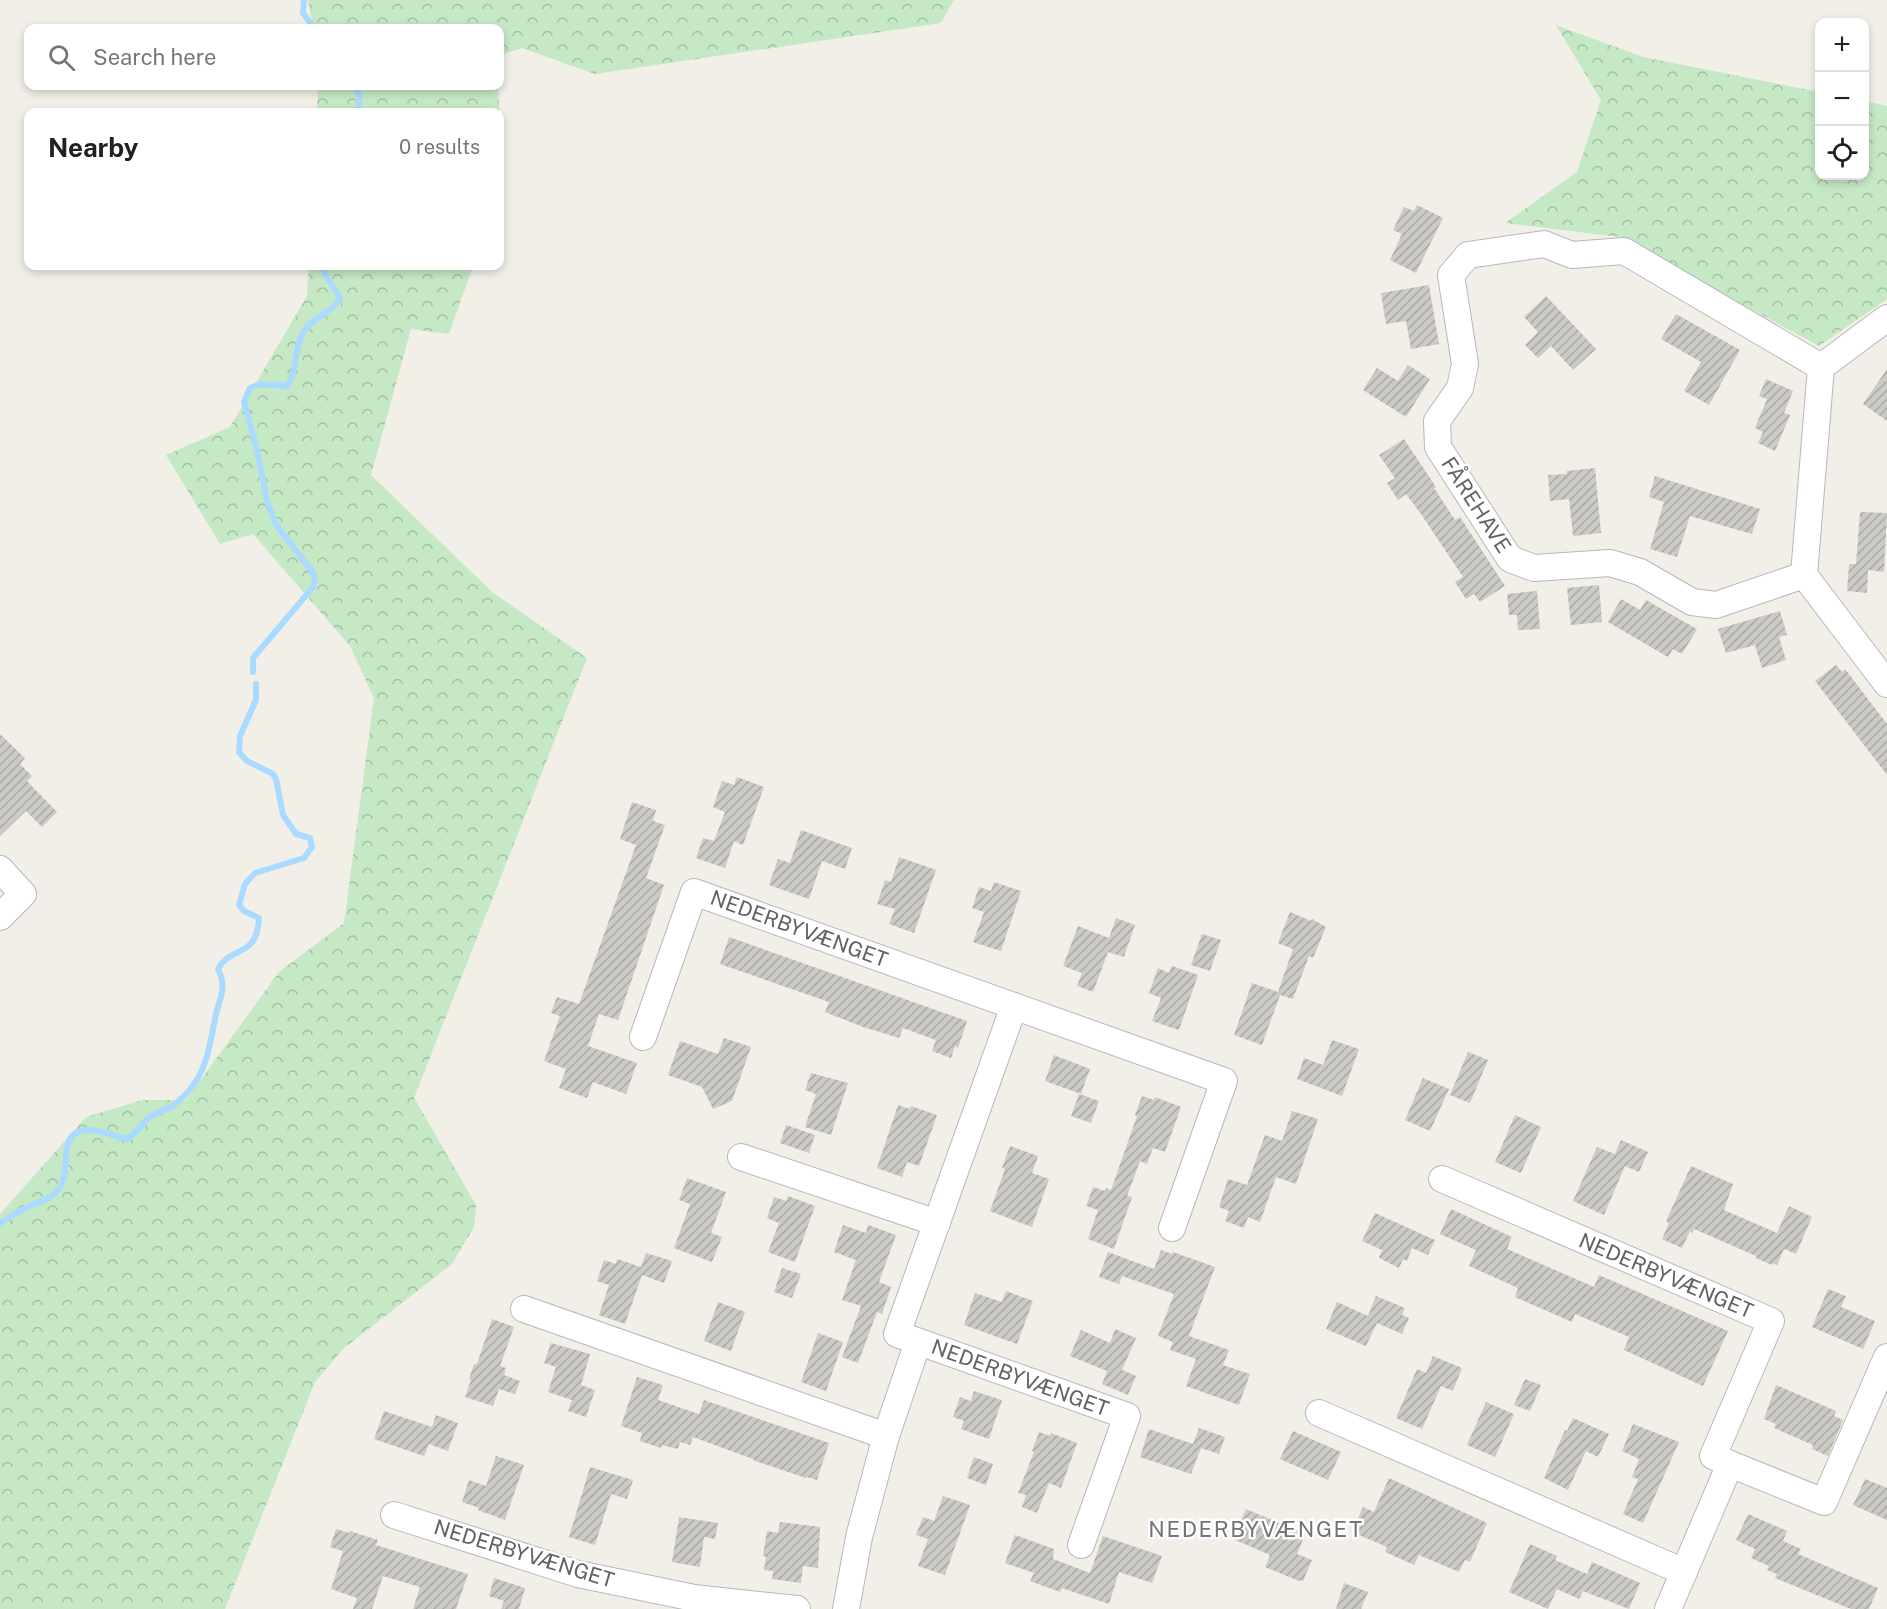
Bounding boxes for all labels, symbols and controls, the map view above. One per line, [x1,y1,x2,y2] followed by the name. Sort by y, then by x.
[1815,18,1869,180] map controls
[1815,18,1869,72] button: +
[24,24,504,90] search box
[45,41,78,74] icon: search
[93,44,217,70] text: Search here
[1815,72,1869,126] button: −
[1815,126,1869,180] button: locate
[48,132,138,163] text: Nearby
[399,135,480,159] text: 0 results
[1436,452,1517,557] street label: FÅREHAVE
[707,885,891,972] street label: NEDERBYVÆNGET
[1575,1228,1757,1324] street label: NEDERBYVÆNGET
[928,1334,1112,1421] street label: NEDERBYVÆNGET
[431,1514,617,1593] street label: NEDERBYVÆNGET
[1148,1516,1364,1542] district label: NEDERBYVÆNGET

